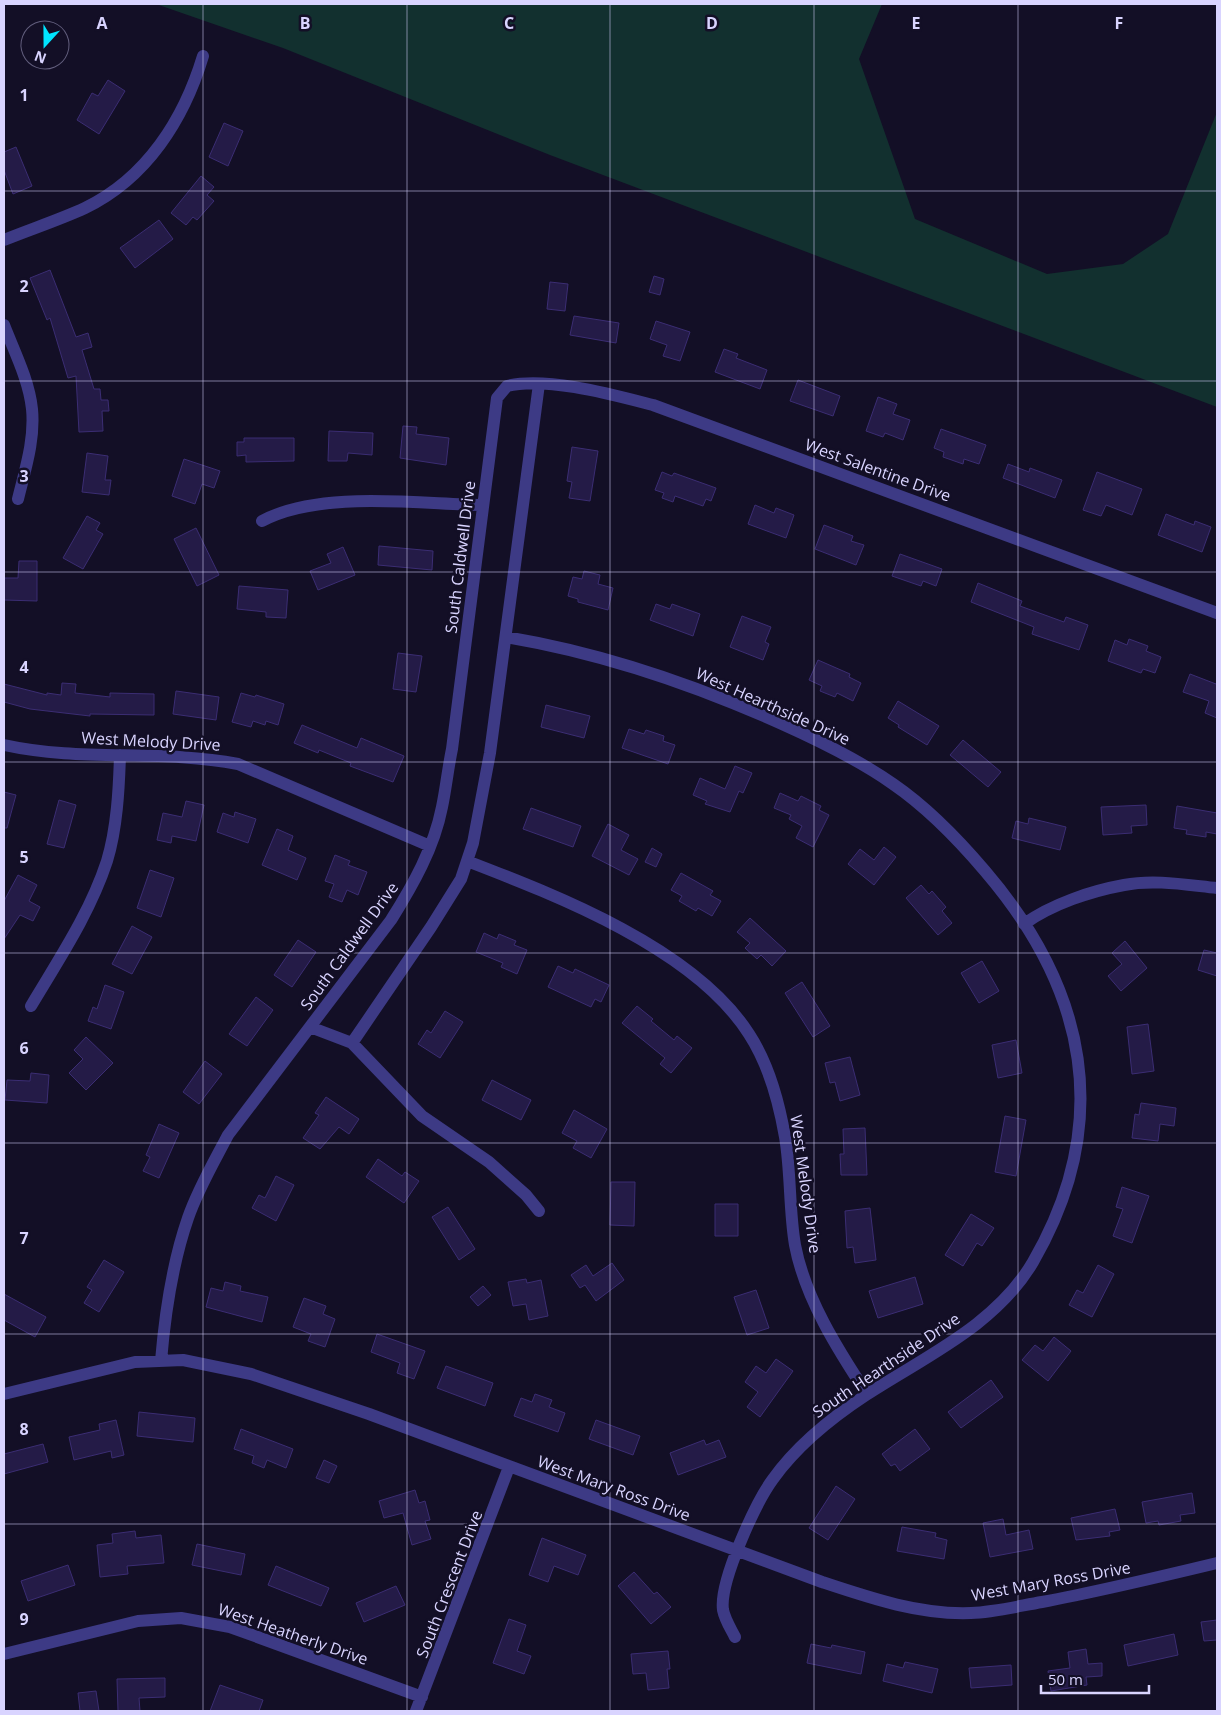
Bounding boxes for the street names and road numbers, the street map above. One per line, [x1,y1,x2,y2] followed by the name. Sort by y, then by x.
[802,433,954,507] street label: West Salentine Drive
[440,479,480,635] street label: South Caldwell Drive
[692,662,854,750] street label: West Hearthside Drive
[81,726,221,756] street label: West Melody Drive
[295,877,403,1015] street label: South Caldwell Drive
[785,1113,827,1255] street label: West Melody Drive
[808,1307,964,1423] street label: South Hearthside Drive
[534,1450,694,1526] street label: West Mary Ross Drive
[411,1507,487,1661] street label: South Crescent Drive
[970,1556,1132,1606] street label: West Mary Ross Drive
[215,1598,371,1670] street label: West Heatherly Drive

